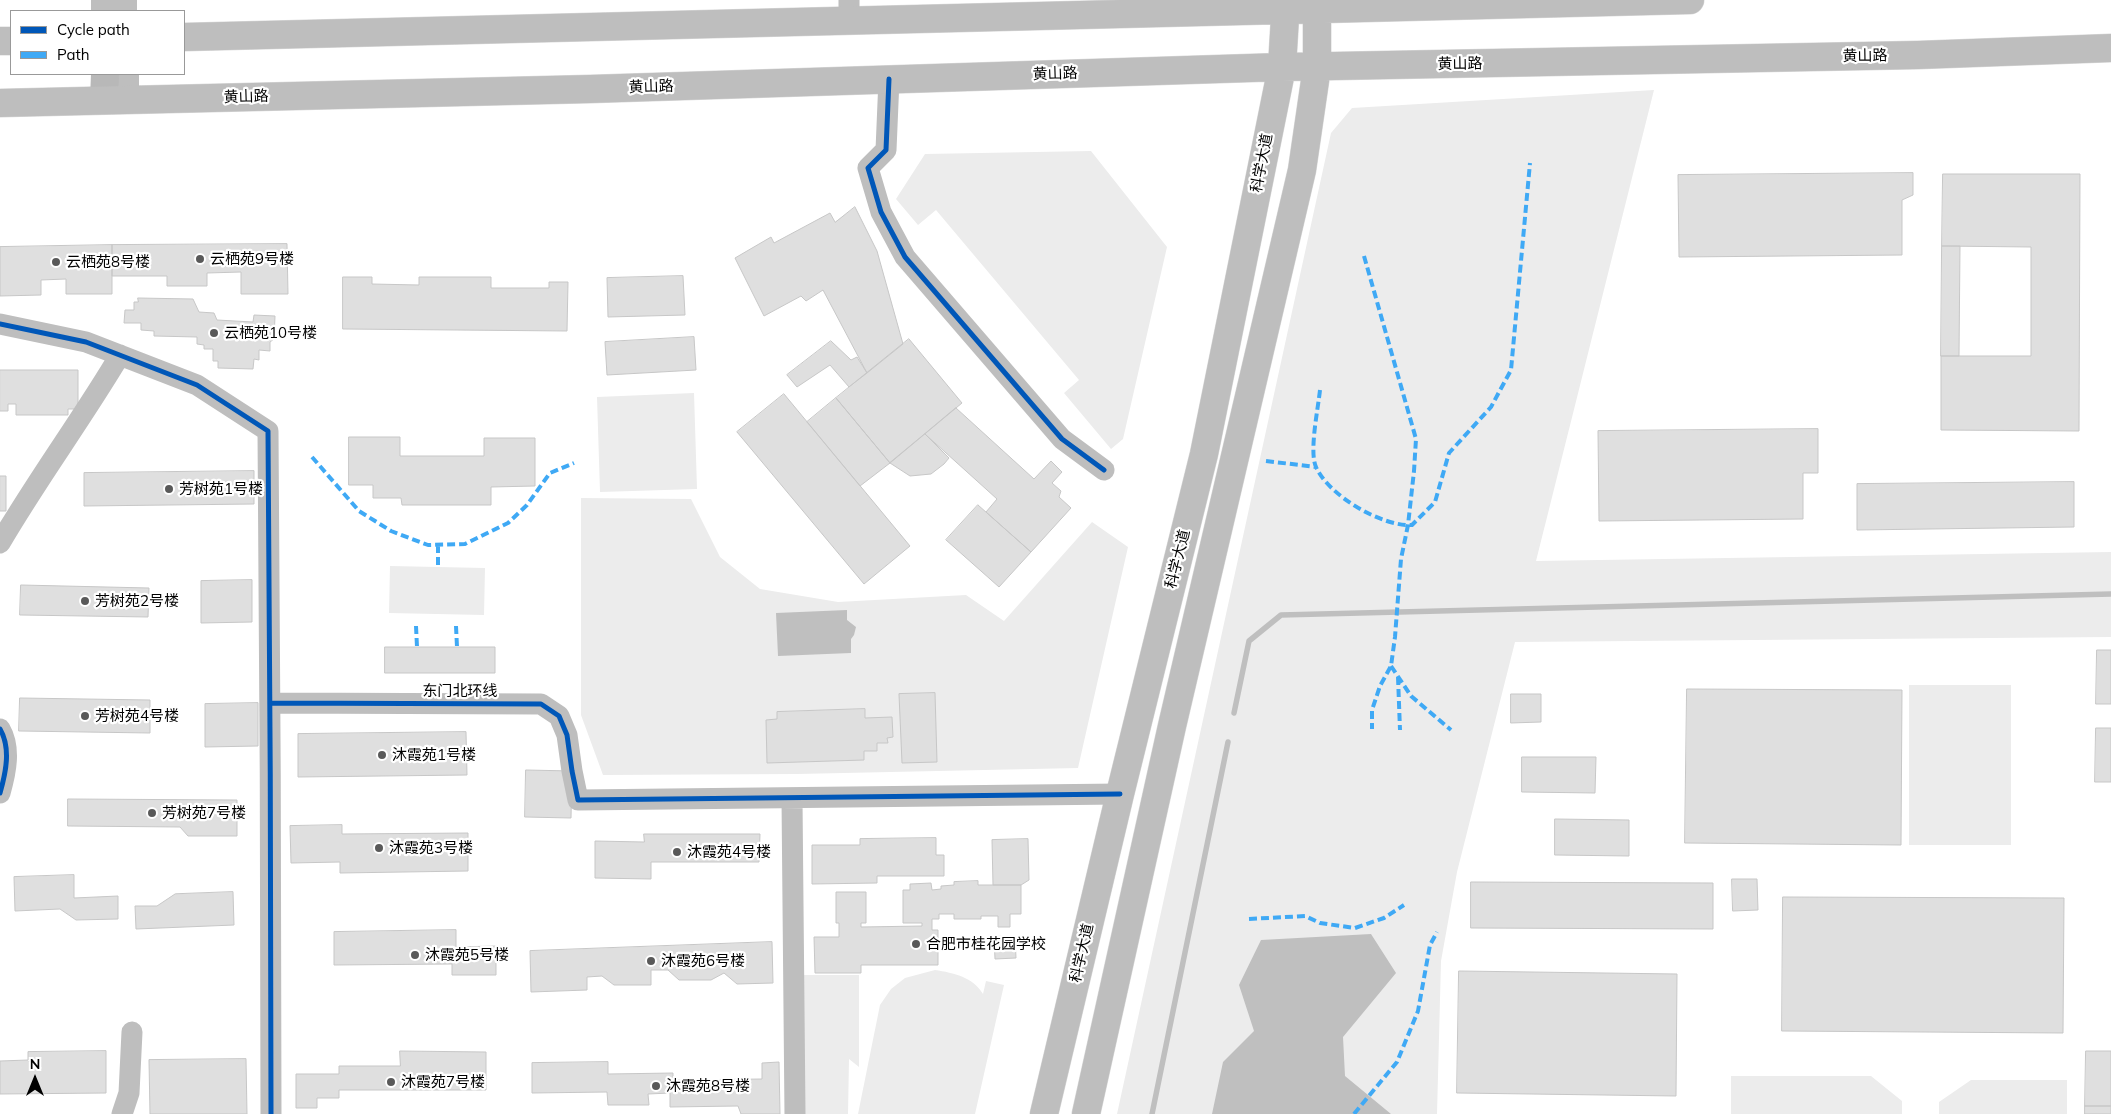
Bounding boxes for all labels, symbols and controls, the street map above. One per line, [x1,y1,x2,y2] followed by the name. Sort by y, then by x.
[10,10,185,75] legend
[57,20,130,39] text: Cycle path
[57,45,89,64] text: Path
[1842,47,1888,65] street label: 黄山路
[1437,55,1483,73] street label: 黄山路
[1032,64,1078,84] street label: 黄山路
[628,77,674,97] street label: 黄山路
[223,87,269,107] street label: 黄山路
[1247,132,1277,194] street label: 科学大道
[210,250,294,268] place label: 云栖苑9号楼
[66,253,150,271] place label: 云栖苑8号楼
[194,253,206,265] marker: 云栖苑9号楼
[50,256,62,268] marker: 云栖苑8号楼
[224,324,317,342] place label: 云栖苑10号楼
[208,327,220,339] marker: 云栖苑10号楼
[179,480,263,498] place label: 芳树苑1号楼
[163,483,175,495] marker: 芳树苑1号楼
[1162,528,1194,590] street label: 科学大道
[95,592,179,610] place label: 芳树苑2号楼
[79,595,91,607] marker: 芳树苑2号楼
[423,682,497,700] street label: 东门北环线
[95,707,179,725] place label: 芳树苑4号楼
[79,710,91,722] marker: 芳树苑4号楼
[392,746,476,764] place label: 沐霞苑1号楼
[376,749,388,761] marker: 沐霞苑1号楼
[162,804,246,822] place label: 芳树苑7号楼
[146,807,158,819] marker: 芳树苑7号楼
[389,839,473,857] place label: 沐霞苑3号楼
[373,842,385,854] marker: 沐霞苑3号楼
[687,843,771,861] place label: 沐霞苑4号楼
[671,846,683,858] marker: 沐霞苑4号楼
[1066,922,1098,984] street label: 科学大道
[926,935,1046,953] place label: 合肥市桂花园学校
[910,938,922,950] marker: 合肥市桂花园学校
[425,946,509,964] place label: 沐霞苑5号楼
[409,949,421,961] marker: 沐霞苑5号楼
[661,952,745,970] place label: 沐霞苑6号楼
[645,955,657,967] marker: 沐霞苑6号楼
[10,1054,60,1104] north arrow
[30,1055,40,1073] text: N
[401,1073,485,1091] place label: 沐霞苑7号楼
[385,1076,397,1088] marker: 沐霞苑7号楼
[666,1077,750,1095] place label: 沐霞苑8号楼
[650,1080,662,1092] marker: 沐霞苑8号楼

